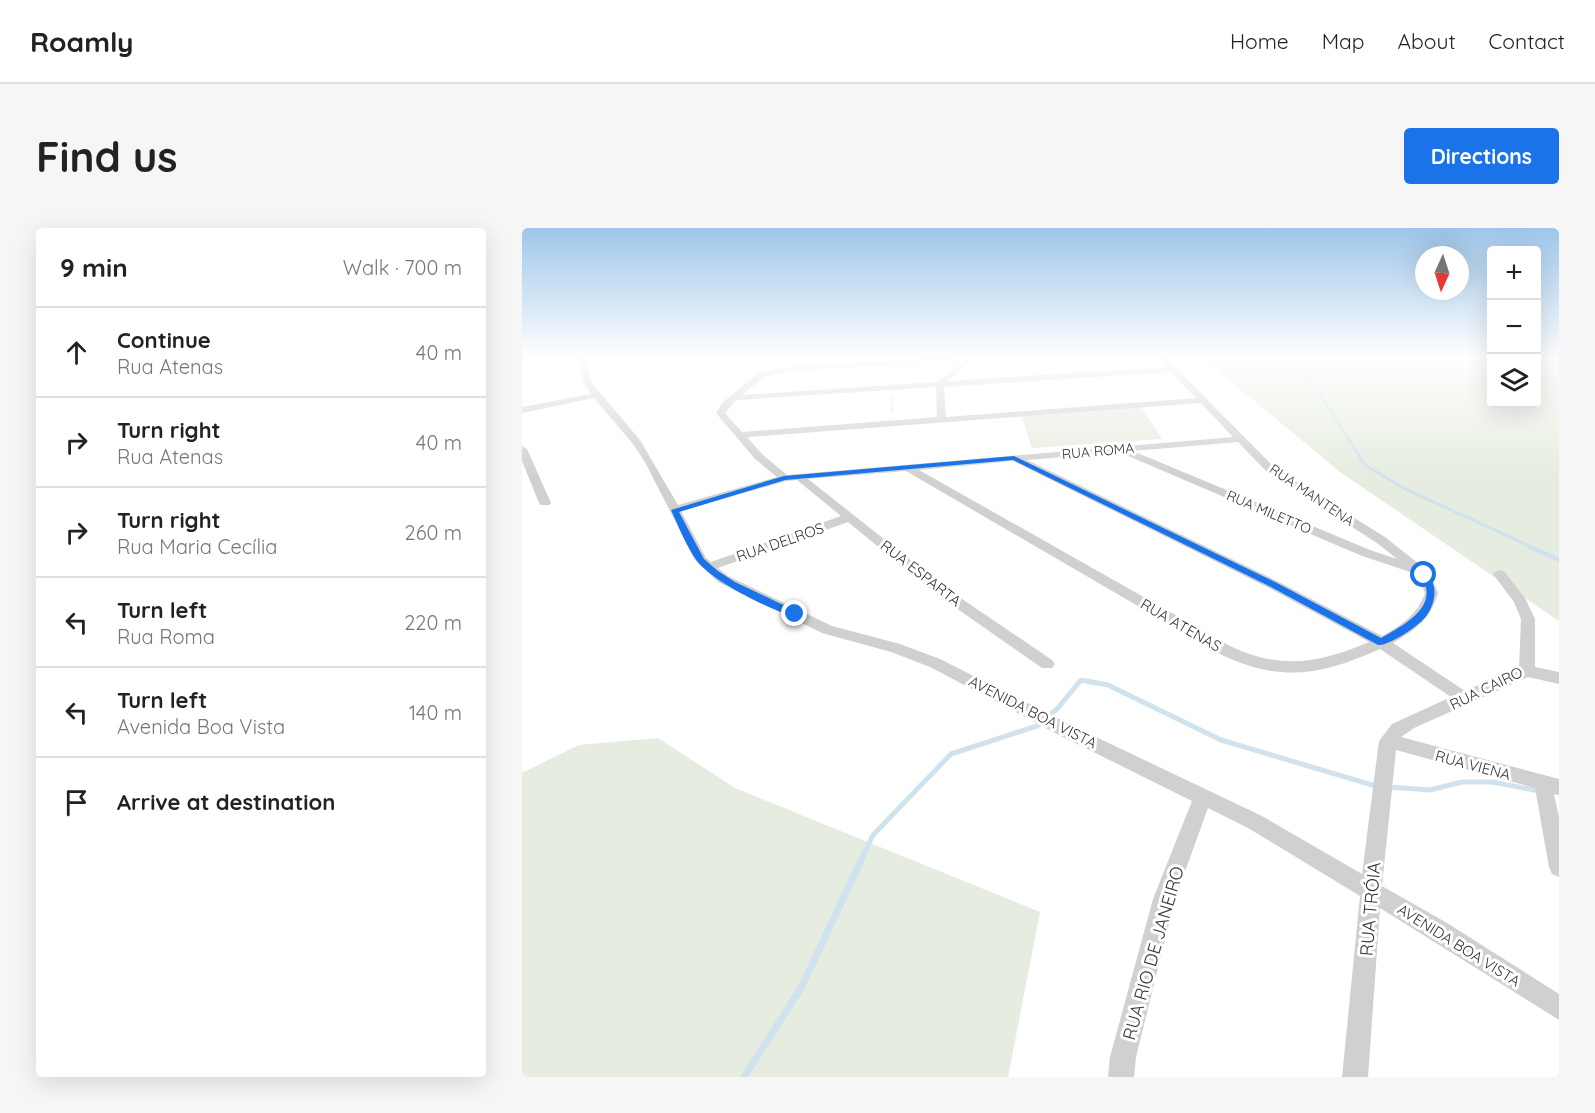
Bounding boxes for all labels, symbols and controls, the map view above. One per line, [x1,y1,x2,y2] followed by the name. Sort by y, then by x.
[30,24,134,59] text: Roamly
[1230,28,1289,54] text: Home
[1322,28,1365,54] text: Map
[1398,28,1456,54] text: About
[1489,28,1565,54] text: Contact
[1404,128,1559,184] button: Directions
[36,130,178,183] text: Find us
[1415,246,1469,300] north arrow
[1487,246,1541,408] map controls
[1487,246,1541,300] button: +
[60,251,128,284] text: 9 min
[343,255,462,280] text: Walk · 700 m
[1487,300,1541,354] button: −
[117,326,211,354] text: Continue
[60,336,93,369] icon: ahead
[416,340,462,365] text: 40 m
[117,354,223,379] text: Rua Atenas
[1487,354,1541,408] button: layers
[117,416,221,444] text: Turn right
[60,426,93,459] icon: right
[416,430,462,455] text: 40 m
[1061,439,1135,463] street label: RUA ROMA
[117,444,223,469] text: Rua Atenas
[1266,460,1358,530] street label: RUA MANTENA
[1224,486,1314,538] street label: RUA MILETTO
[117,506,221,534] text: Turn right
[60,516,93,549] icon: right
[734,518,826,566] street label: RUA DELROS
[405,520,462,545] text: 260 m
[117,534,277,559] text: Rua Maria Cecília
[877,536,965,611] street label: RUA ESPARTA
[1410,561,1436,587] route start
[1137,594,1225,656] street label: RUA ATENAS
[117,596,207,624] text: Turn left
[781,600,807,626] route end
[60,606,93,639] icon: left
[404,610,462,635] text: 220 m
[117,624,215,649] text: Rua Roma
[1446,662,1526,714] street label: RUA CAIRO
[966,671,1100,753] street label: AVENIDA BOA VISTA
[117,686,207,714] text: Turn left
[60,696,93,729] icon: left
[409,700,462,725] text: 140 m
[117,714,285,739] text: Avenida Boa Vista
[1433,746,1513,784] street label: RUA VIENA
[60,786,93,819] icon: arrive
[117,788,335,816] text: Arrive at destination
[1354,861,1386,957] street label: RUA TRÓIA
[1117,863,1189,1043] street label: RUA RIO DE JANEIRO
[1394,900,1524,991] street label: AVENIDA BOA VISTA

